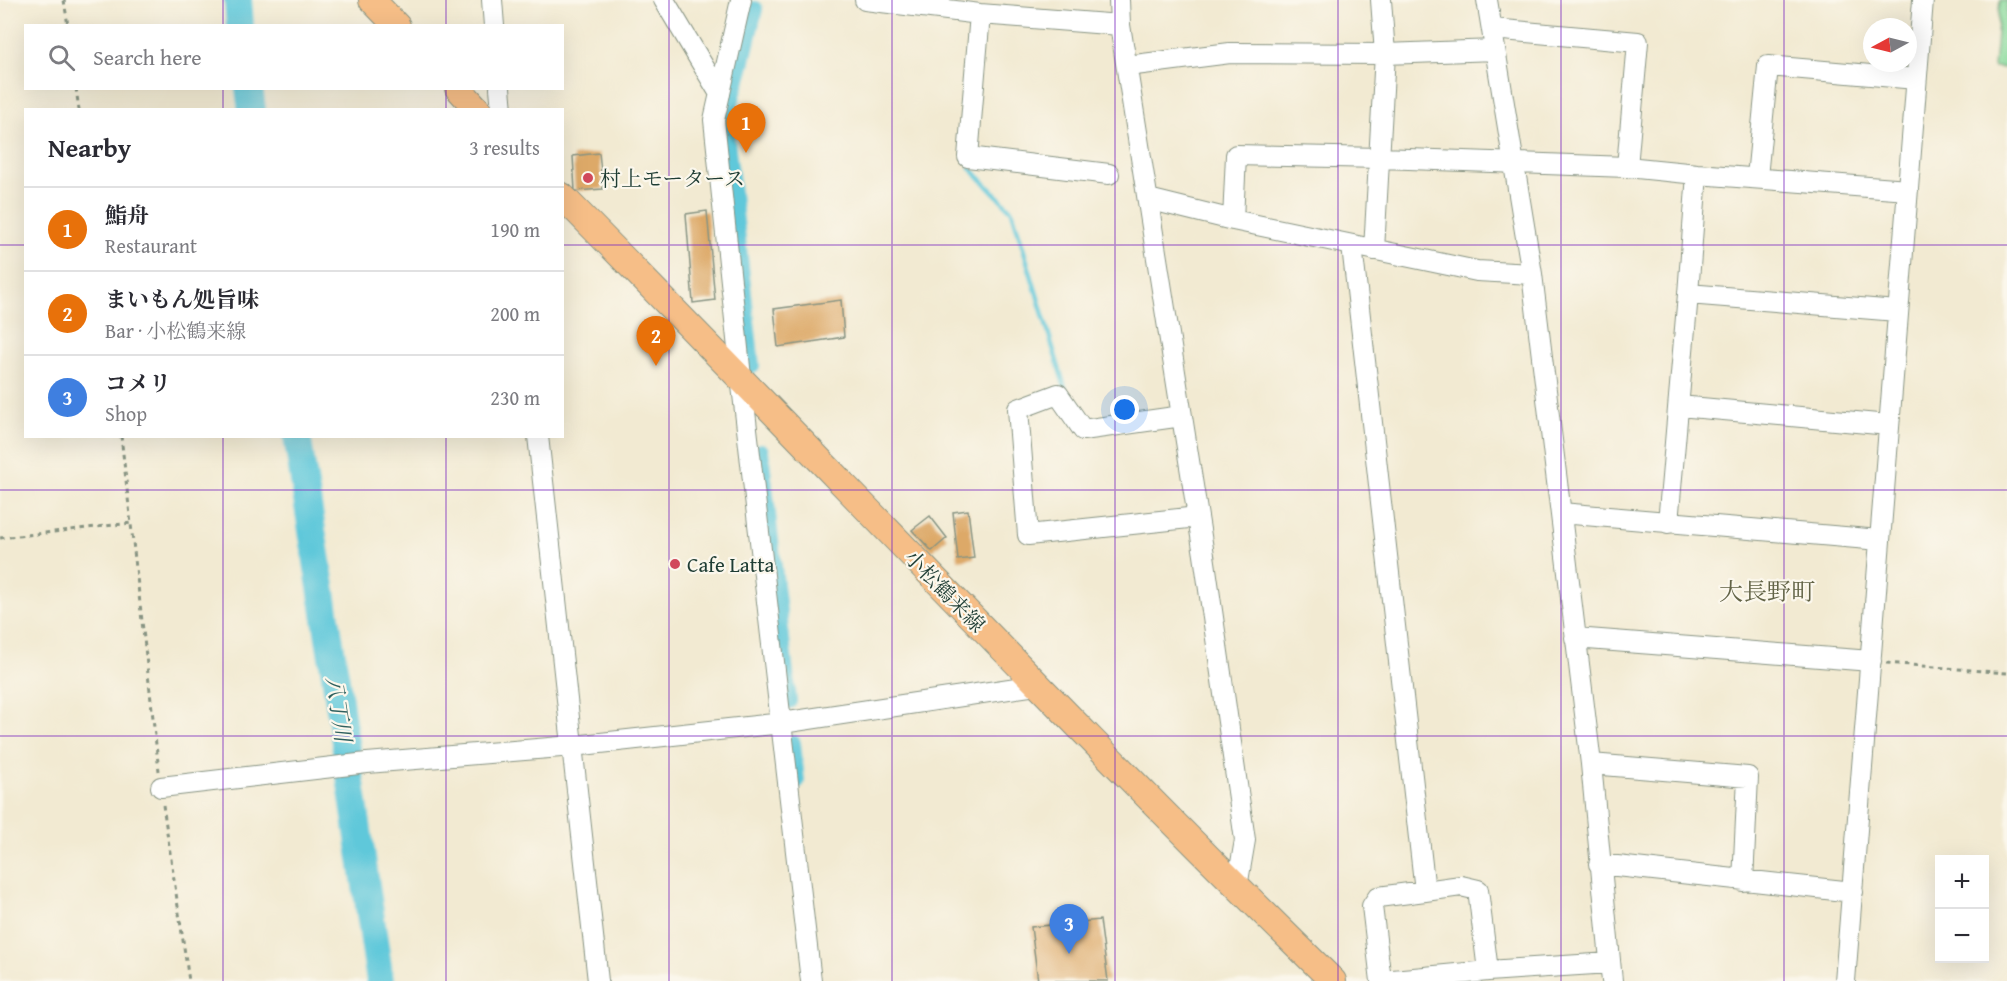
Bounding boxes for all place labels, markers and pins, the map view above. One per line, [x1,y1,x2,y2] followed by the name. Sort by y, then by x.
[726,104,766,153] pin: 1
[600,163,745,194] place label: 村上モータース
[581,171,595,185] marker: 村上モータース
[636,316,676,366] pin: 2
[687,549,775,580] place label: Cafe Latta
[668,557,682,571] marker: Cafe Latta
[1050,904,1088,954] pin: 3

